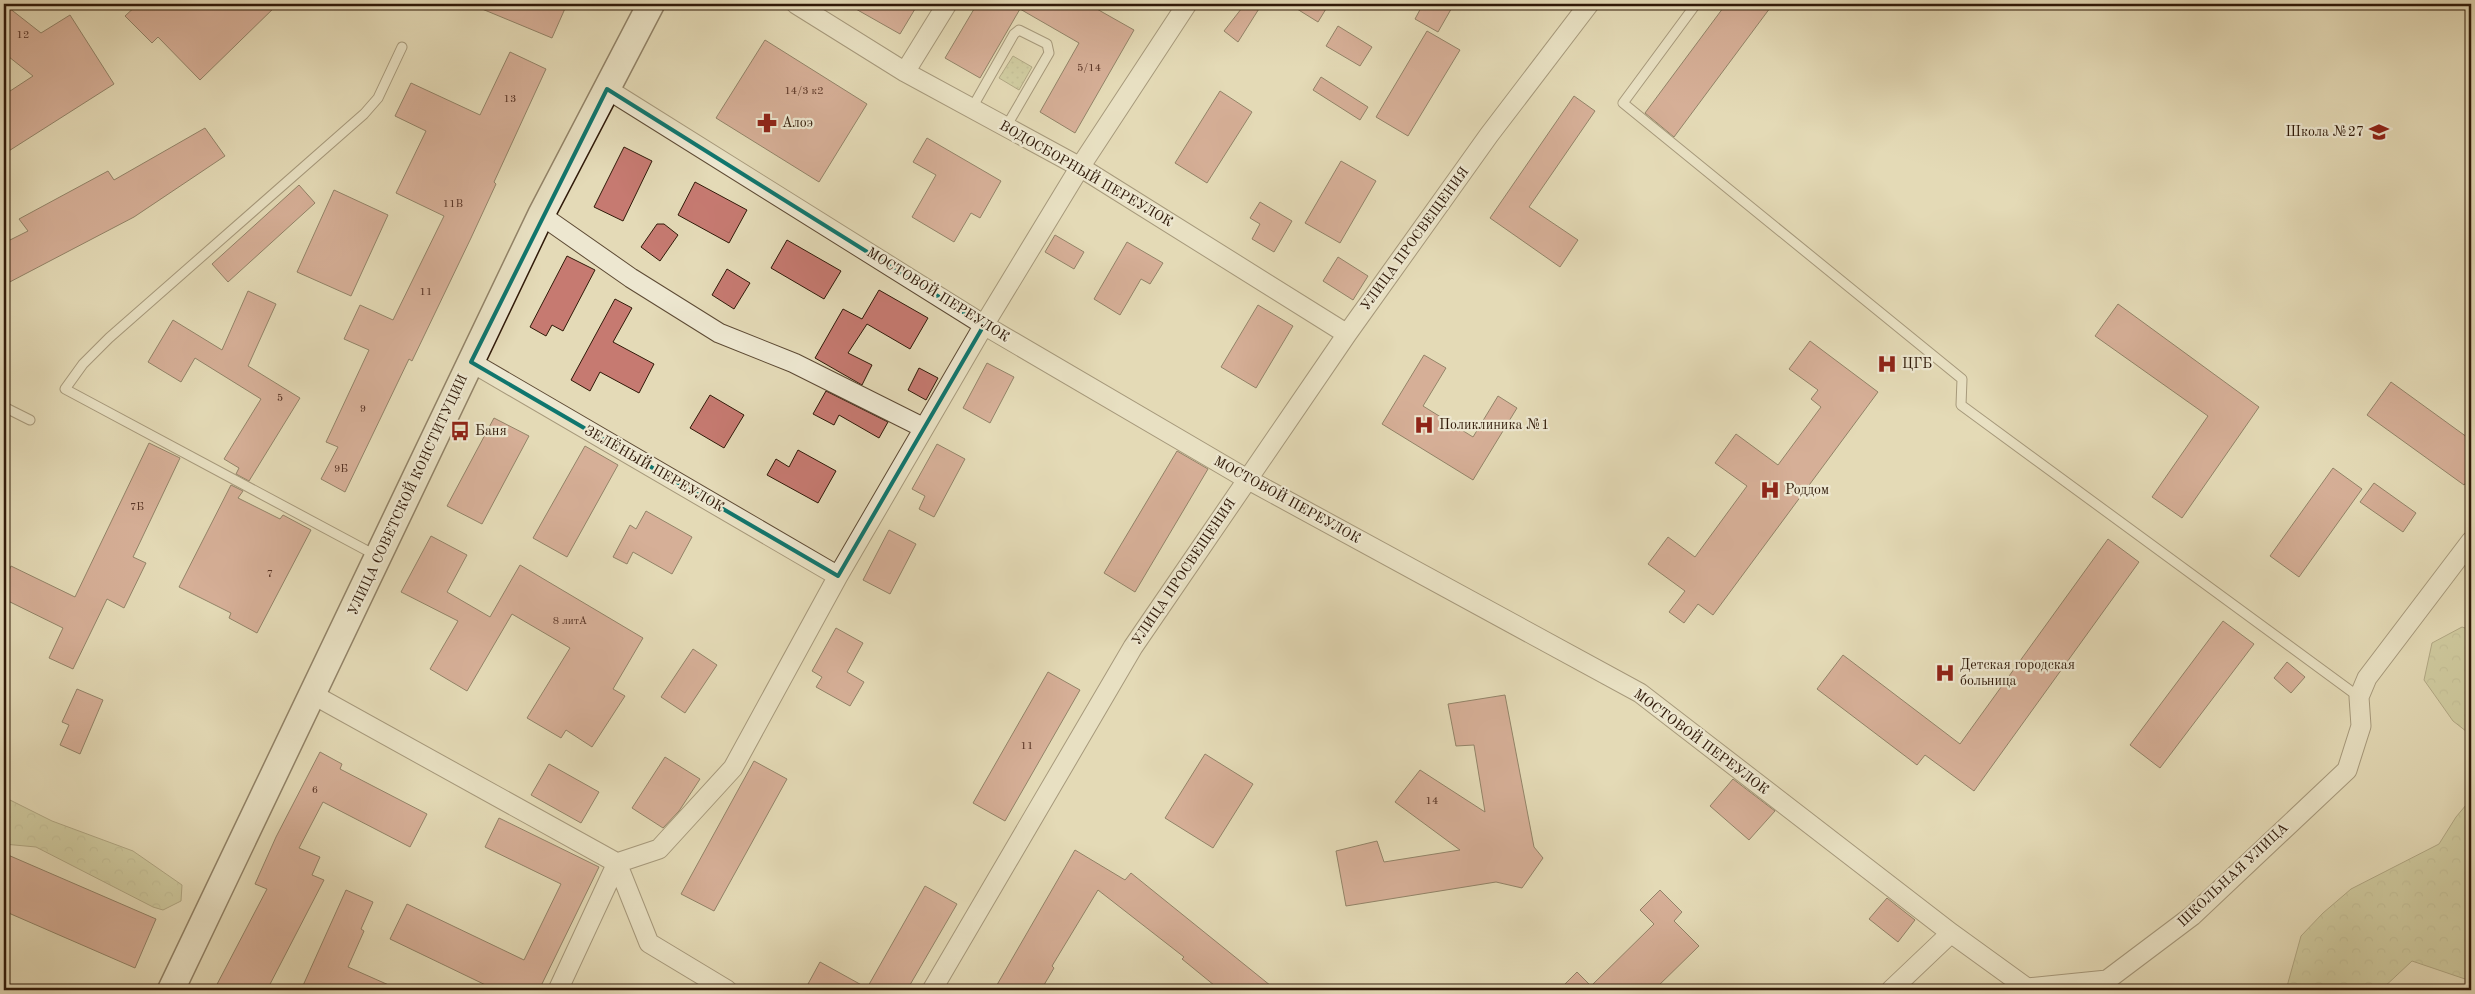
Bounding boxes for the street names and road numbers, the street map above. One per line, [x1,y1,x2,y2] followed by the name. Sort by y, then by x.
[997,115,1177,229] street label: ВОДОСБОРНЫЙ ПЕРЕУЛОК
[1358,165,1472,313] street label: УЛИЦА ПРОСВЕЩЕНИЯ
[864,242,1014,345] street label: МОСТОВОЙ ПЕРЕУЛОК
[342,370,470,618] street label: УЛИЦА СОВЕТСКОЙ КОНСТИТУЦИИ
[582,420,728,515] street label: ЗЕЛЁНЫЙ ПЕРЕУЛОК
[1211,450,1365,546] street label: МОСТОВОЙ ПЕРЕУЛОК
[1130,496,1238,648] street label: УЛИЦА ПРОСВЕЩЕНИЯ
[1631,684,1774,797] street label: МОСТОВОЙ ПЕРЕУЛОК
[2175,820,2291,930] street label: ШКОЛЬНАЯ УЛИЦА

